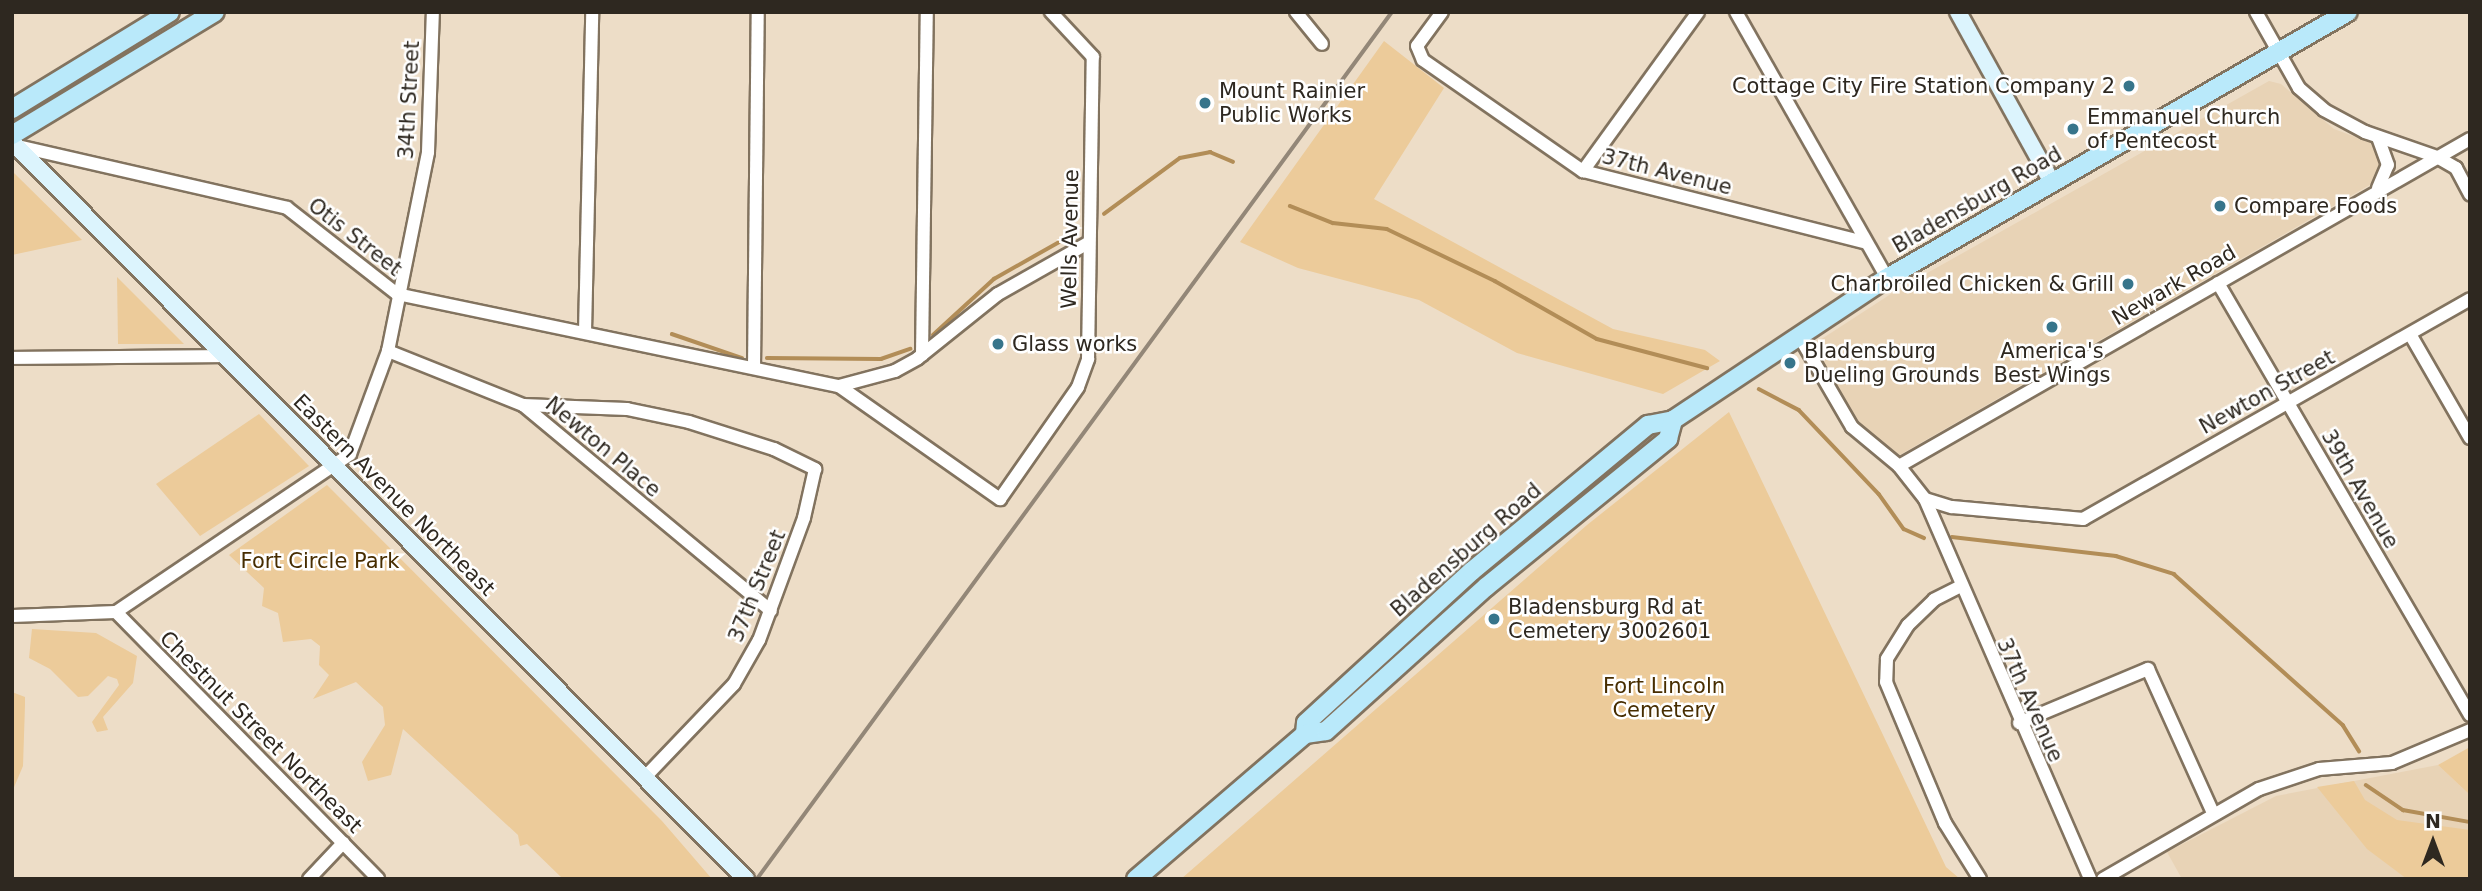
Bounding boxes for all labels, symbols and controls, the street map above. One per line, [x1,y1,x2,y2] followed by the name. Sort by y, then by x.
[393,40,425,160] street label: 34th Street
[1732,73,2115,99] place label: Cottage City Fire Station Company 2
[1219,78,1365,128] place label: Mount Rainier Public Works
[2121,78,2137,94] marker: Cottage City Fire Station Company 2
[1197,95,1213,111] marker: Mount Rainier Public Works
[2087,104,2280,154] place label: Emmanuel Church of Pentecost
[2065,121,2081,137] marker: Emmanuel Church of Pentecost
[1888,141,2066,259] street label: Bladensburg Road
[1599,144,1735,200] street label: 37th Avenue
[1056,169,1084,309] street label: Wells Avenue
[303,193,407,281] street label: Otis Street
[2234,193,2397,219] place label: Compare Foods
[2212,198,2228,214] marker: Compare Foods
[2108,239,2240,331] street label: Newark Road
[1830,271,2114,297] place label: Charbroiled Chicken & Grill
[2120,276,2136,292] marker: Charbroiled Chicken & Grill
[2044,319,2060,335] marker: America's Best Wings
[1012,331,1137,357] place label: Glass works
[990,336,1006,352] marker: Glass works
[1804,338,1980,388] place label: Bladensburg Dueling Grounds
[1994,338,2110,388] place label: America's Best Wings
[2195,344,2339,440] street label: Newton Street
[1782,355,1798,371] marker: Bladensburg Dueling Grounds
[288,389,500,601] street label: Eastern Avenue Northeast
[540,391,666,503] street label: Newton Place
[2316,425,2404,553] street label: 39th Avenue
[1386,478,1546,622] street label: Bladensburg Road
[723,526,791,646] street label: 37th Street
[241,548,399,574] park label: Fort Circle Park
[1508,594,1711,644] place label: Bladensburg Rd at Cemetery 3002601
[1486,611,1502,627] marker: Bladensburg Rd at Cemetery 3002601
[155,626,367,838] street label: Chestnut Street Northeast
[1991,634,2069,766] street label: 37th Avenue
[1603,673,1725,723] park label: Fort Lincoln Cemetery
[2398,807,2468,877] north arrow
[2425,810,2441,832] text: N

